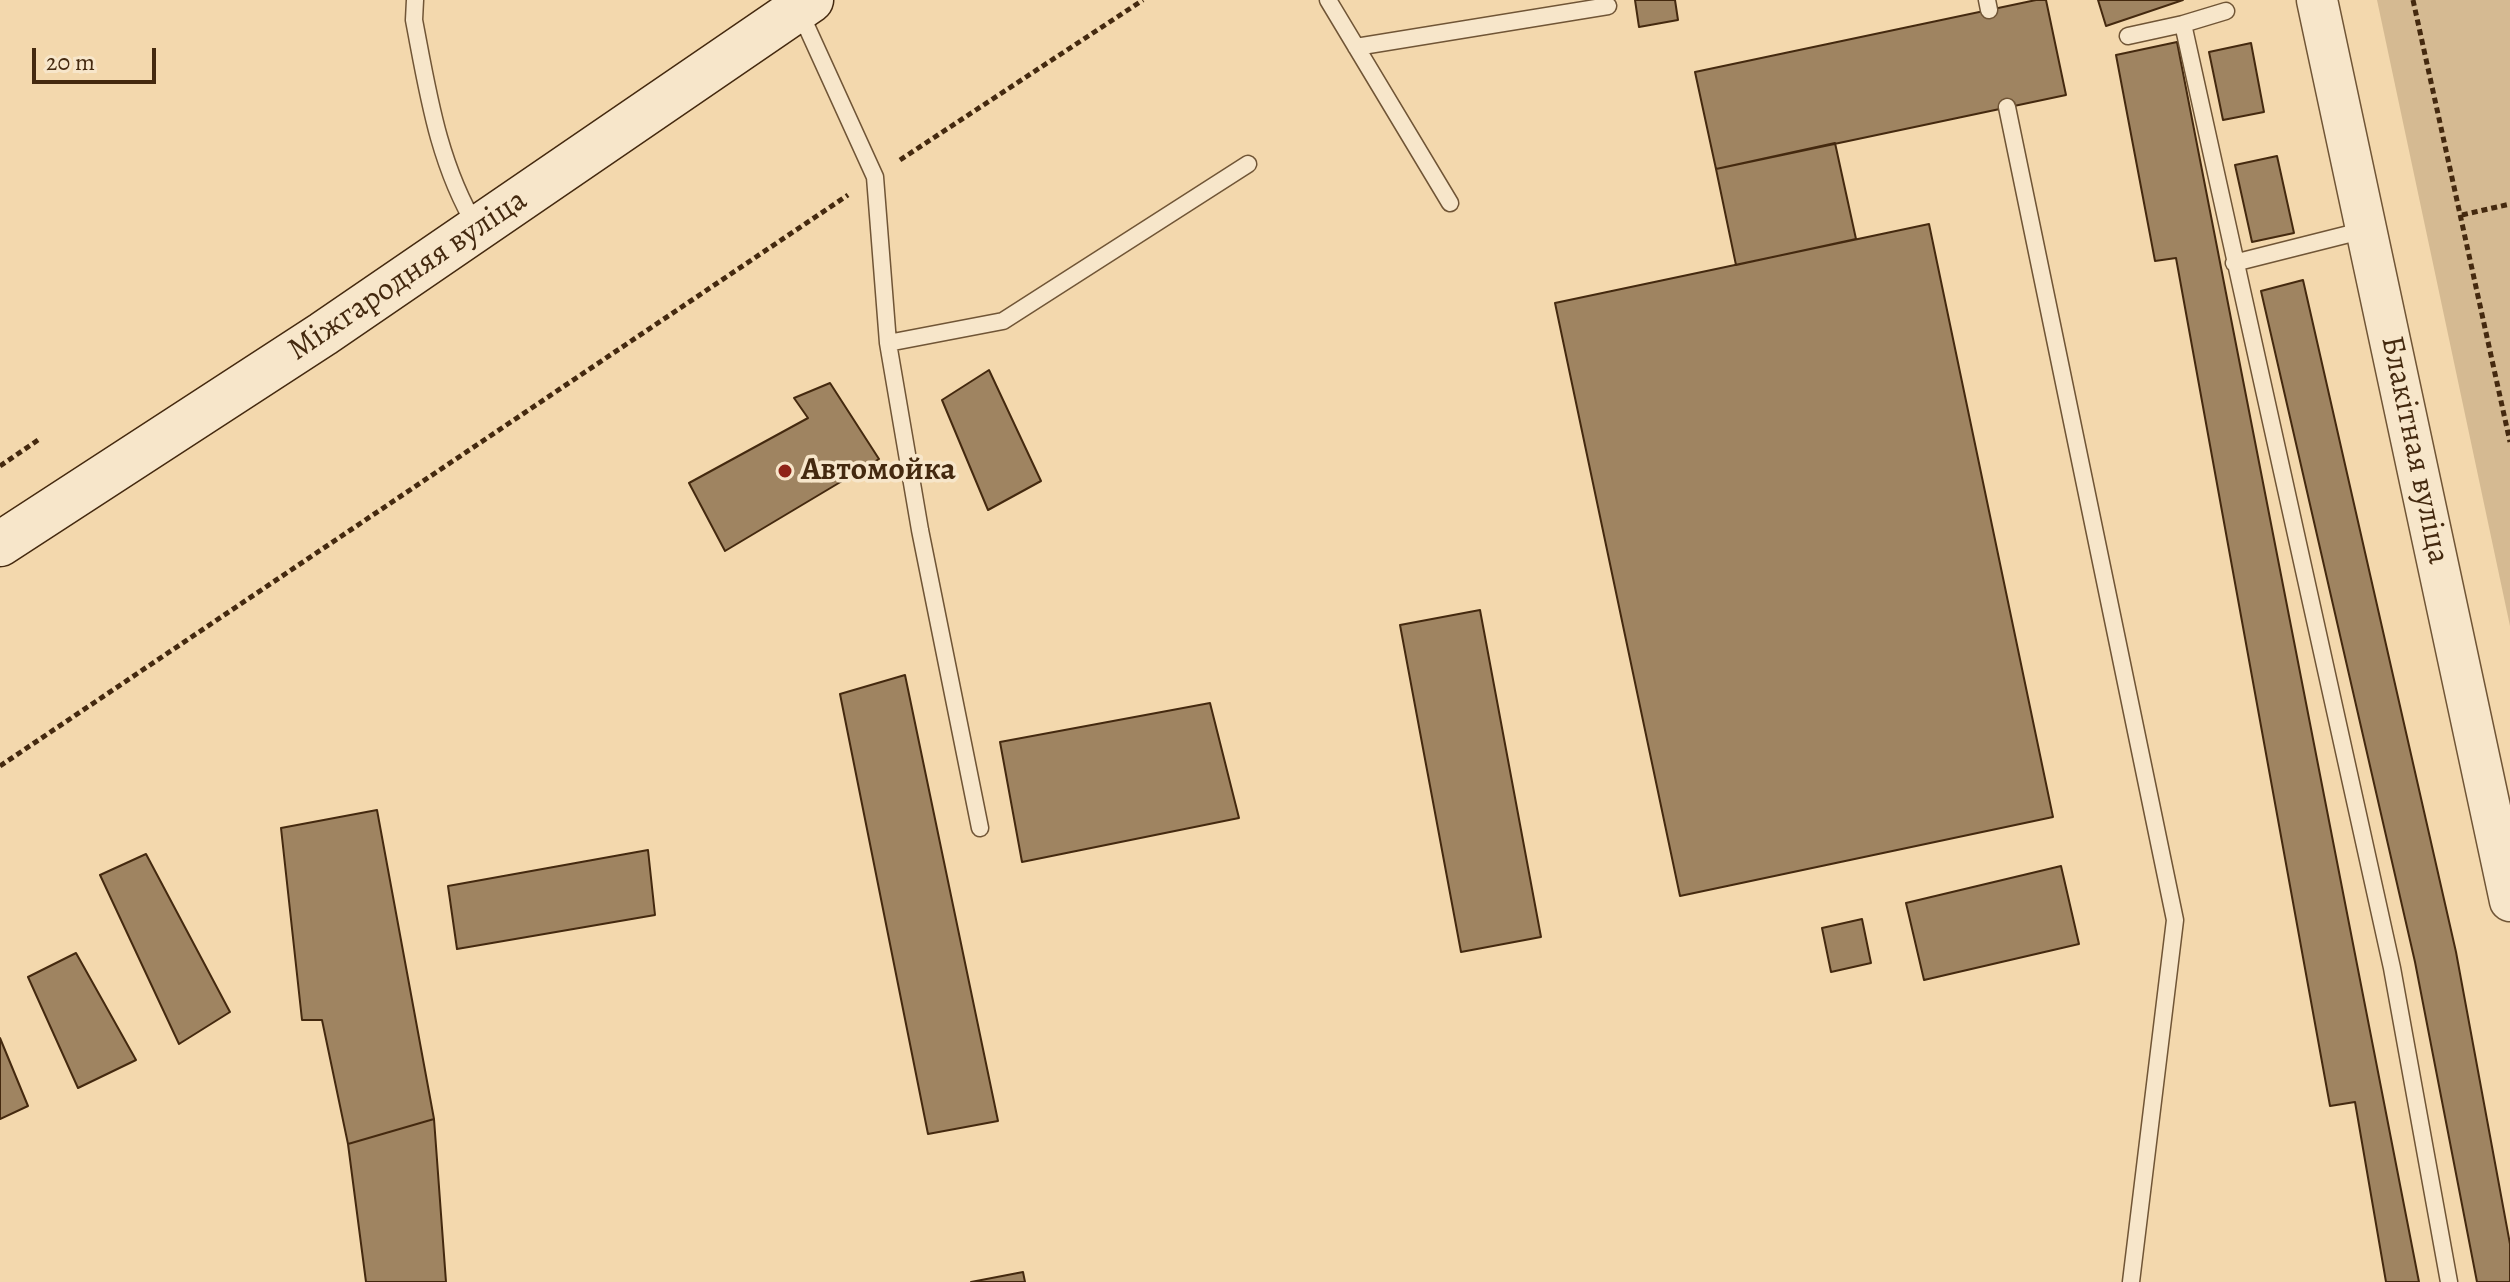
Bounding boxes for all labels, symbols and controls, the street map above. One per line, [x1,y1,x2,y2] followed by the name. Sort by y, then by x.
[36,32,160,82] scale bar
[46,46,95,78] text: 20 m
[281,182,535,370] street label: Міжгародняя вуліца
[2371,333,2457,567] street label: Блакітная вуліца
[801,452,956,490] place label: Автомойка
[776,462,794,480] marker: Автомойка

